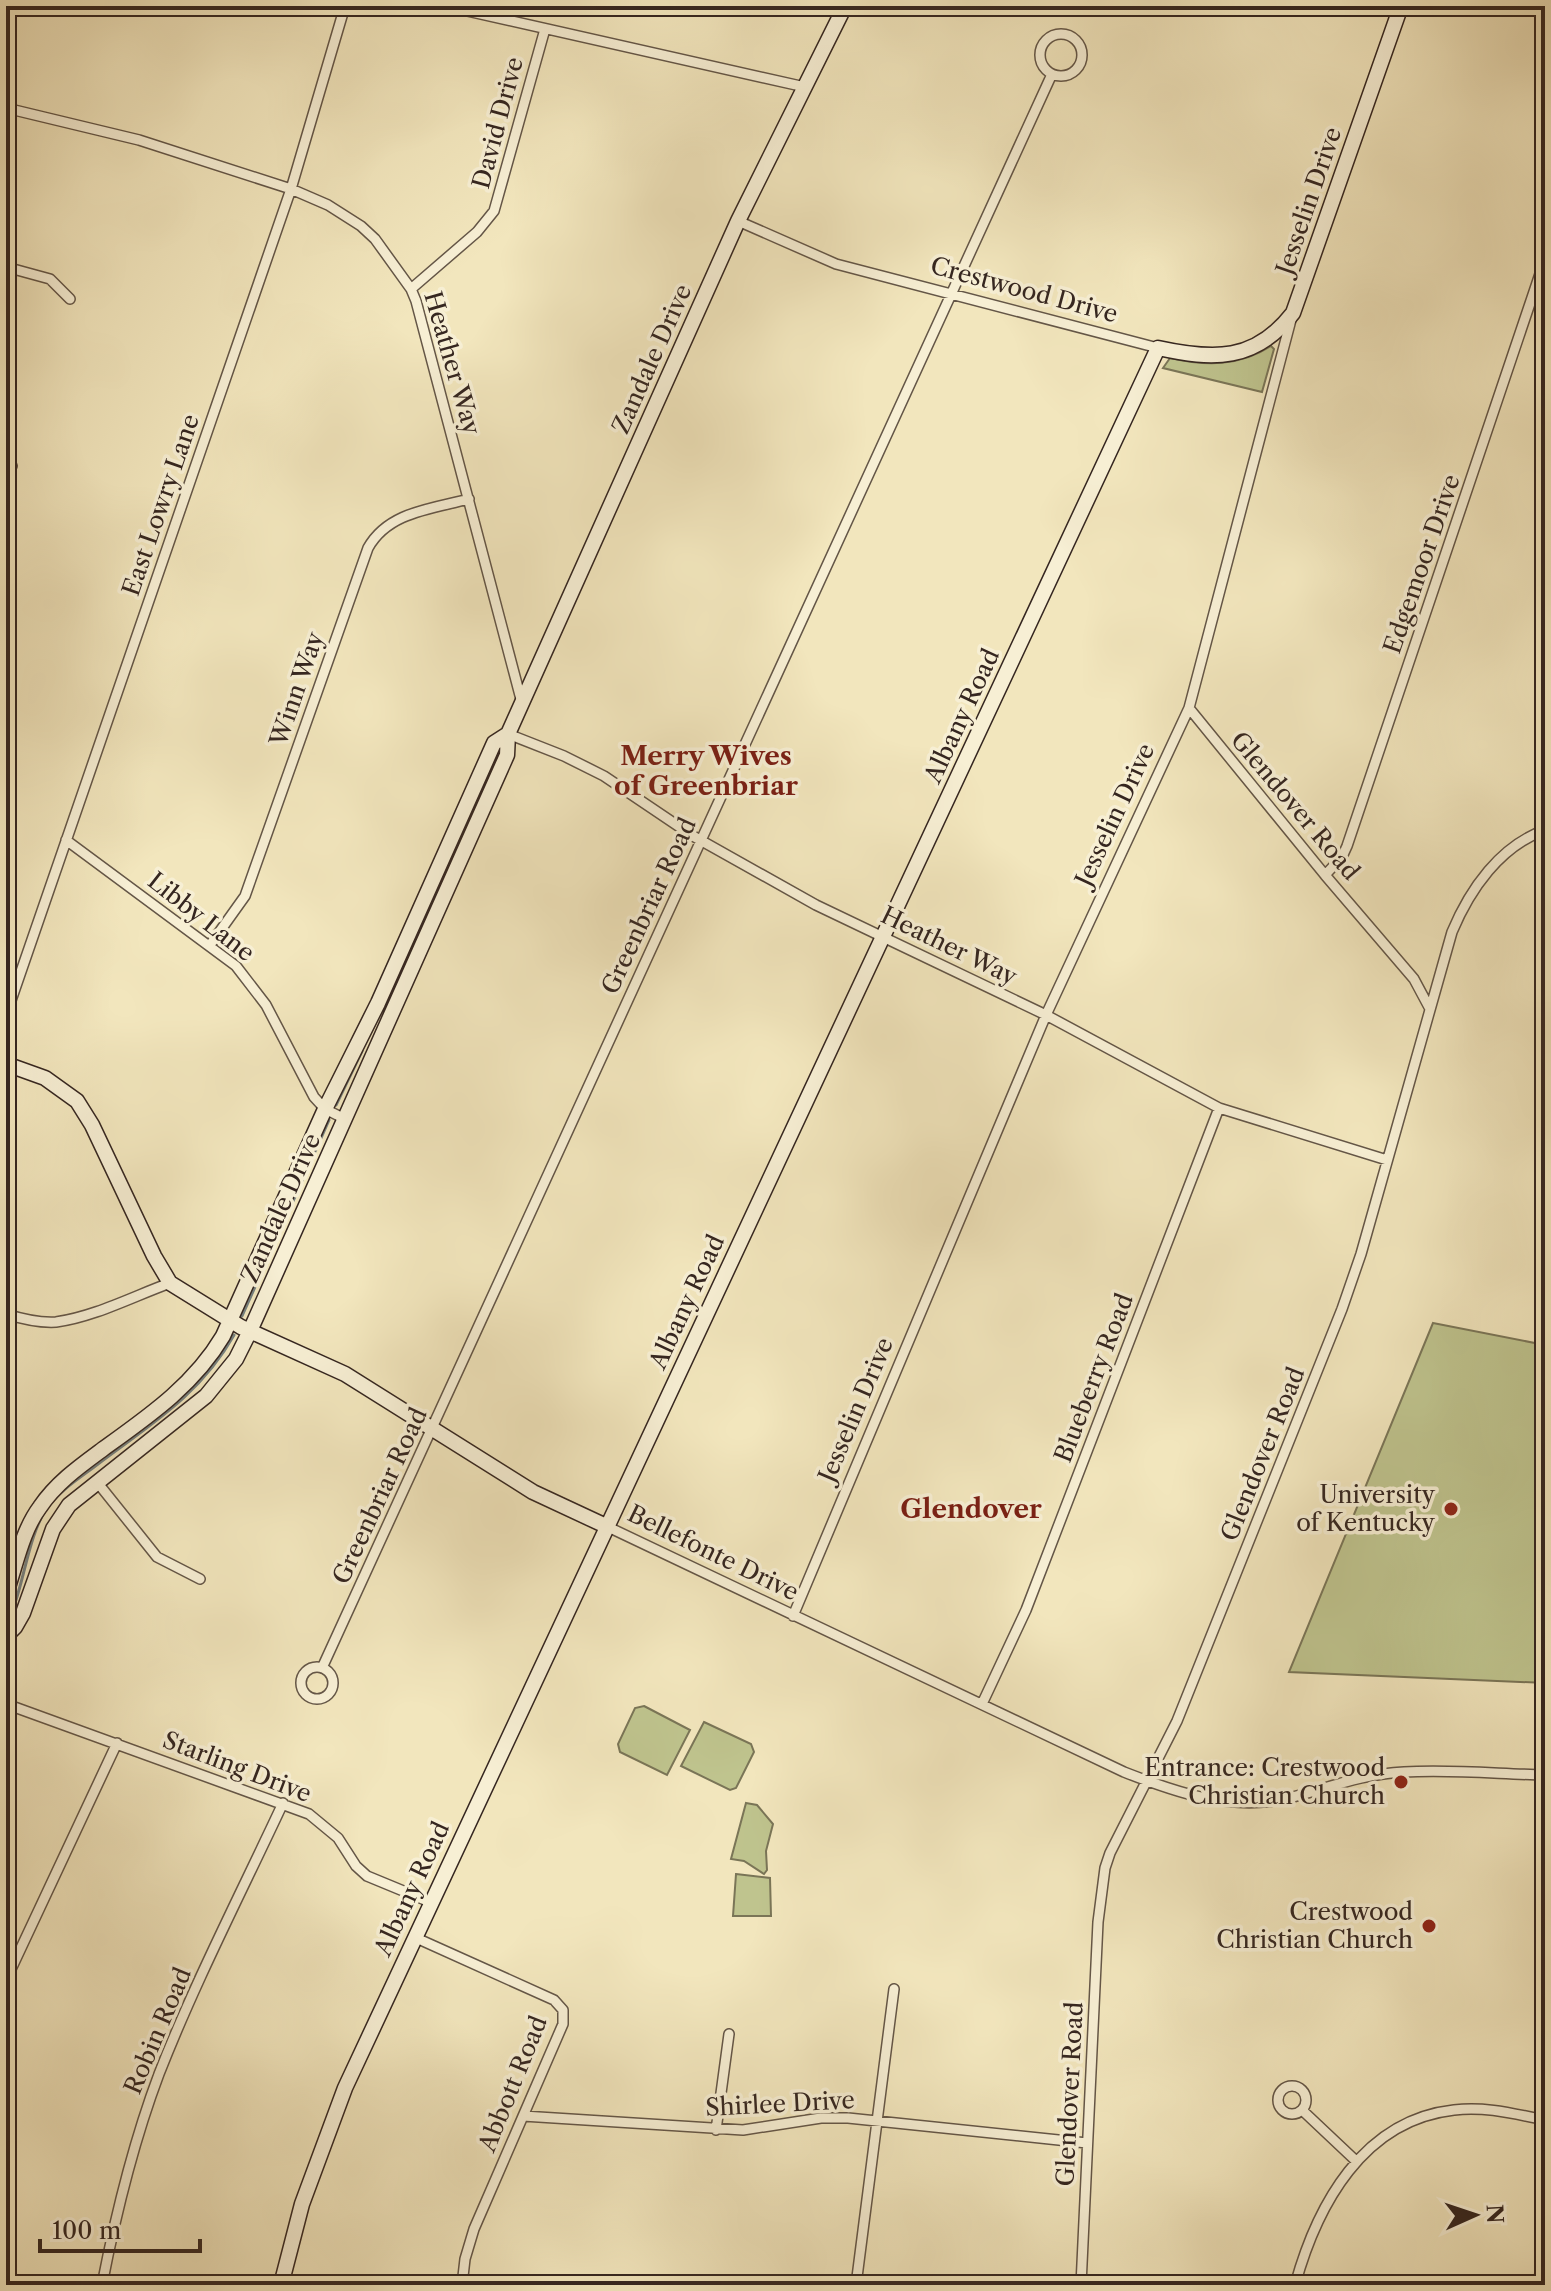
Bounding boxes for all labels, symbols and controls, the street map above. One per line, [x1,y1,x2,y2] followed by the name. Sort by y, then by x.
[466,54,529,192] street label: David Drive
[1268,123,1347,282] street label: Jesselin Drive
[927,251,1121,328] street label: Crestwood Drive
[606,280,697,438] street label: Zandale Drive
[418,288,487,438] street label: Heather Way
[116,410,205,599] street label: East Lowry Lane
[1377,471,1466,657] street label: Edgemoor Drive
[263,627,330,751] street label: Winn Way
[917,644,1005,788] street label: Albany Road
[1225,726,1366,886] street label: Glendover Road
[1067,739,1160,894] street label: Jesselin Drive
[614,740,798,802] district label: Merry Wives of Greenbriar
[595,813,702,998] street label: Greenbriar Road
[142,866,260,967] street label: Libby Lane
[876,900,1023,991] street label: Heather Way
[235,1129,326,1287] street label: Zandale Drive
[642,1230,730,1374] street label: Albany Road
[1048,1289,1139,1466] street label: Blueberry Road
[811,1333,899,1490] street label: Jesselin Drive
[1214,1362,1311,1545] street label: Glendover Road
[326,1403,433,1588] street label: Greenbriar Road
[1296,1480,1436,1537] place label: University of Kentucky
[900,1493,1042,1525] district label: Glendover
[623,1499,803,1606] street label: Bellefonte Drive
[1442,1500,1460,1518] marker: University of Kentucky
[159,1725,315,1808] street label: Starling Drive
[1144,1753,1385,1810] place label: Entrance: Crestwood Christian Church
[1392,1773,1410,1791] marker: Entrance: Crestwood Christian Church
[367,1817,455,1961] street label: Albany Road
[1216,1897,1413,1954] place label: Crestwood Christian Church
[1420,1917,1438,1935] marker: Crestwood Christian Church
[118,1963,197,2098] street label: Robin Road
[1050,2001,1089,2187] street label: Glendover Road
[472,2011,553,2157] street label: Abbott Road
[705,2085,855,2122] street label: Shirlee Drive
[1435,2175,1515,2255] north arrow
[40,2203,200,2253] scale bar
[1480,2204,1508,2224] text: N
[52,2216,121,2245] text: 100 m

